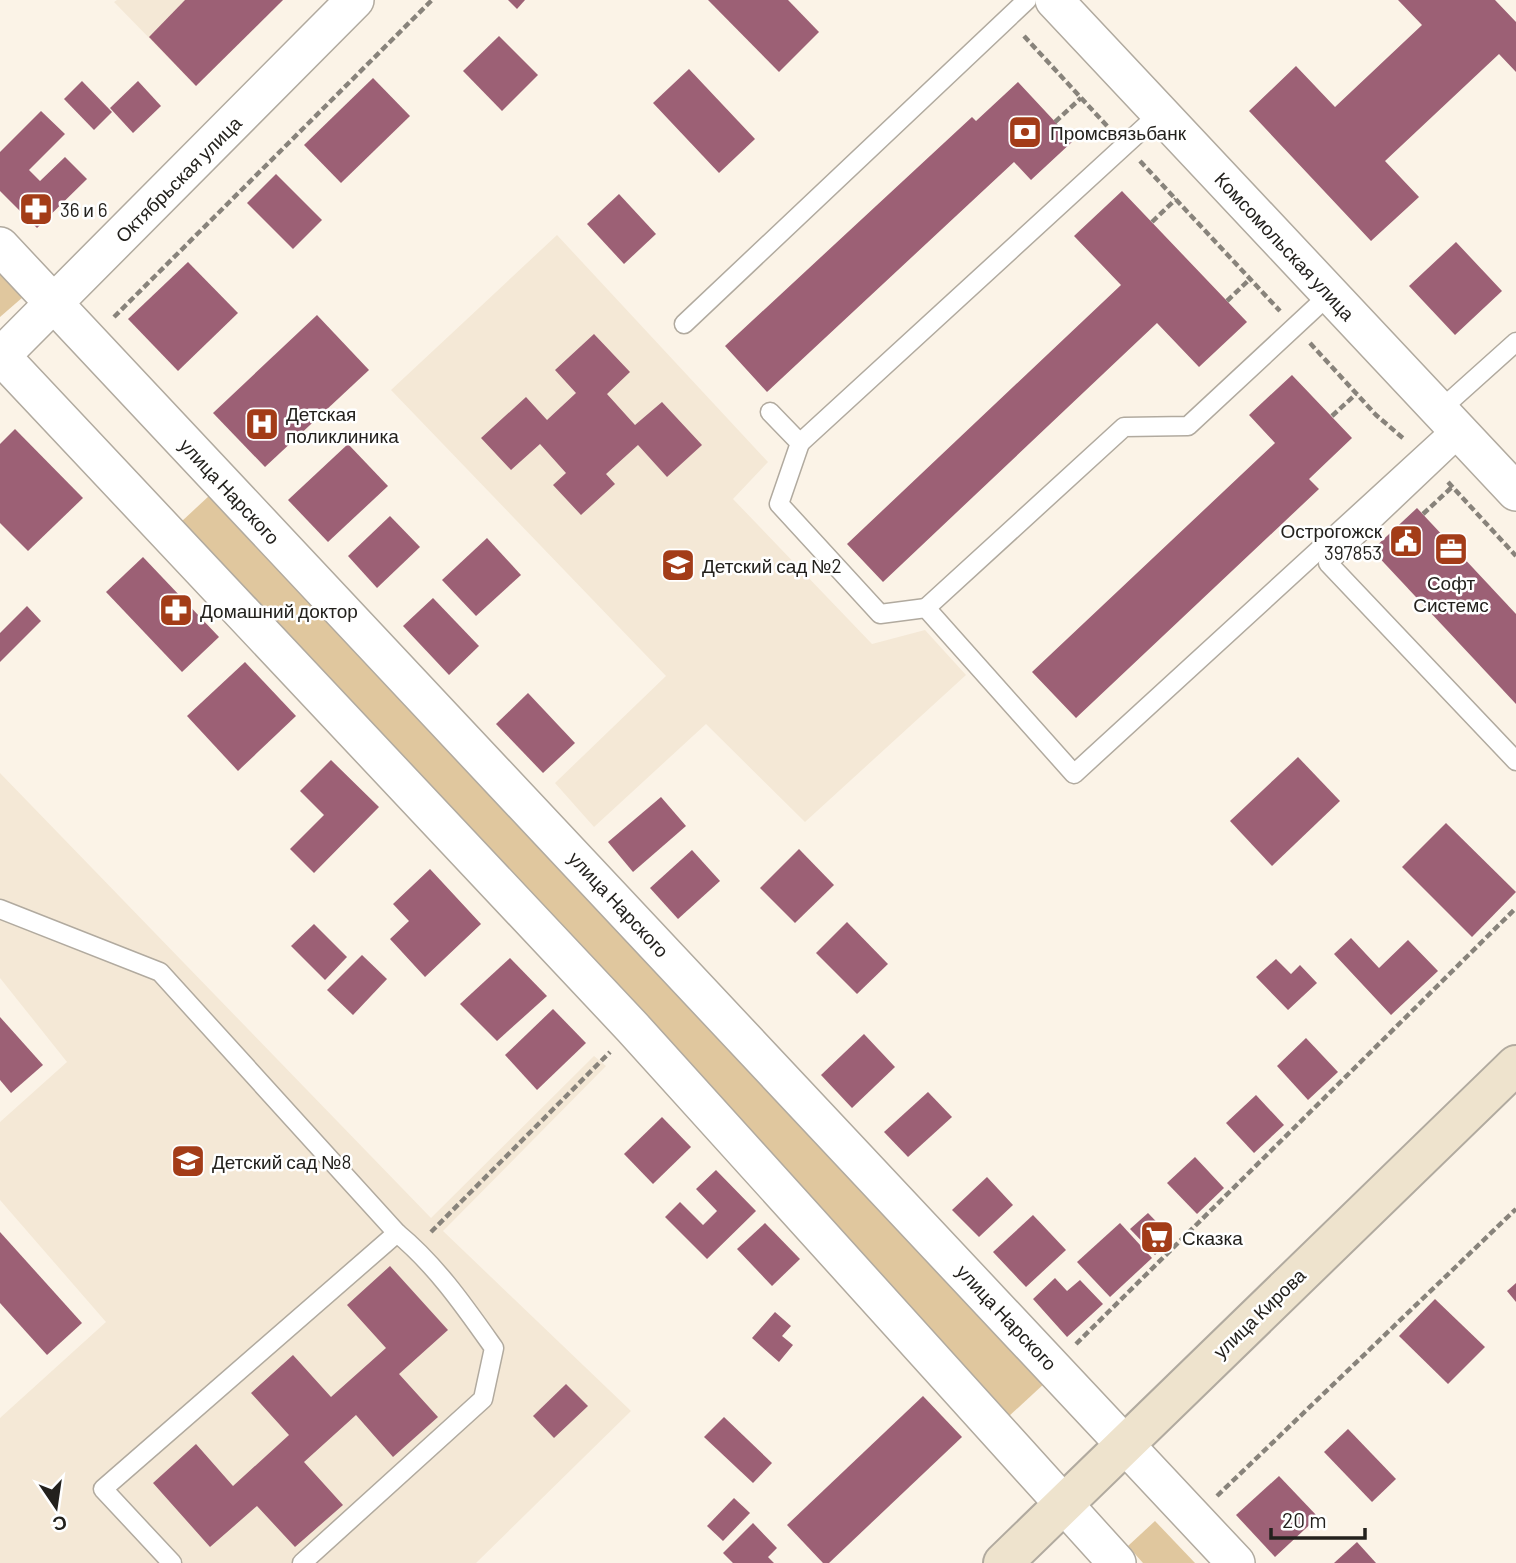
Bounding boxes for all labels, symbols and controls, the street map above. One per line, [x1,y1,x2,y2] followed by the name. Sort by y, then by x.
[110,111,246,247] street label: Октябрьская улица
[1006,113,1044,151] bank icon: Промсвязьбанк
[1050,121,1187,144] place label: Промсвязьбанк
[1210,167,1360,325] street label: Комсомольская улица
[17,190,55,228] pharmacy icon: 36 и 6
[60,198,108,221] place label: 36 и 6
[286,402,399,447] place label: Детская поликлиника
[243,405,281,443] hospital icon: Детская поликлиника
[175,433,285,549] street label: улица Нарского
[1280,519,1383,564] place label: Острогожск 397853
[1387,522,1425,560] public building icon: Острогожск 397853
[1432,530,1470,568] office icon: Софт Системс
[659,546,697,584] school or university icon: Детский сад №2
[702,554,842,577] place label: Детский сад №2
[1413,571,1489,616] place label: Софт Системс
[157,591,195,629] pharmacy icon: Домашний доктор
[200,599,358,622] place label: Домашний доктор
[564,846,674,962] street label: улица Нарского
[169,1142,207,1180] school or university icon: Детский сад №8
[212,1150,351,1173] place label: Детский сад №8
[1138,1218,1176,1256] supermarket icon: Сказка
[1182,1226,1243,1249] place label: Сказка
[952,1259,1062,1375] street label: улица Нарского
[1208,1263,1310,1363] street label: улица Кирова
[21,1472,91,1542] north arrow
[1271,1496,1366,1540] scale bar
[1282,1507,1327,1532] text: 20 m
[50,1511,69,1537] text: С

